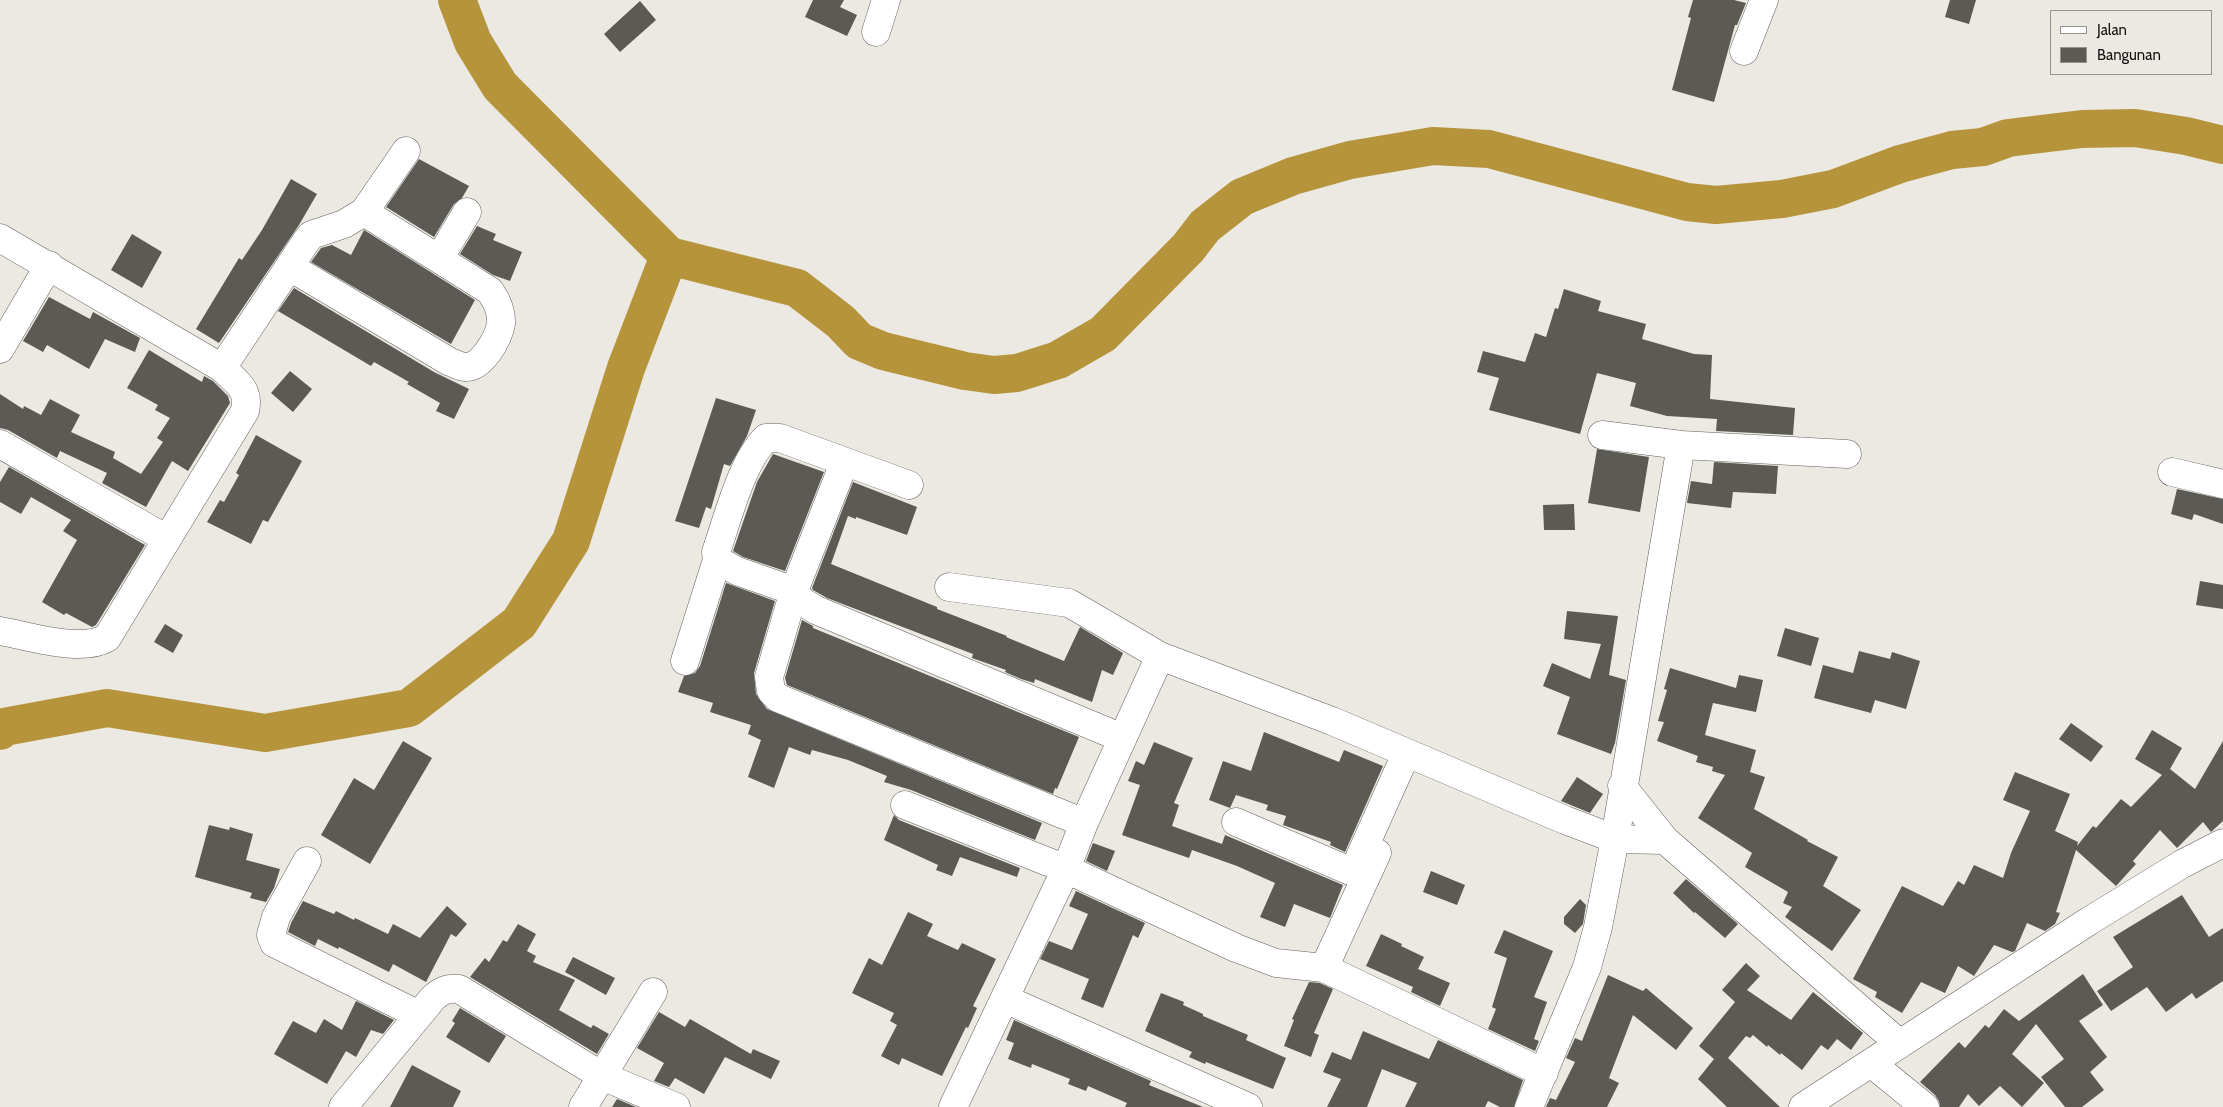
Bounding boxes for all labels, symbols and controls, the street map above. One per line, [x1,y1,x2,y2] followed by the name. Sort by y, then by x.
[2050,10,2213,75] legend
[2097,21,2127,39] text: Jalan
[2097,46,2161,64] text: Bangunan

